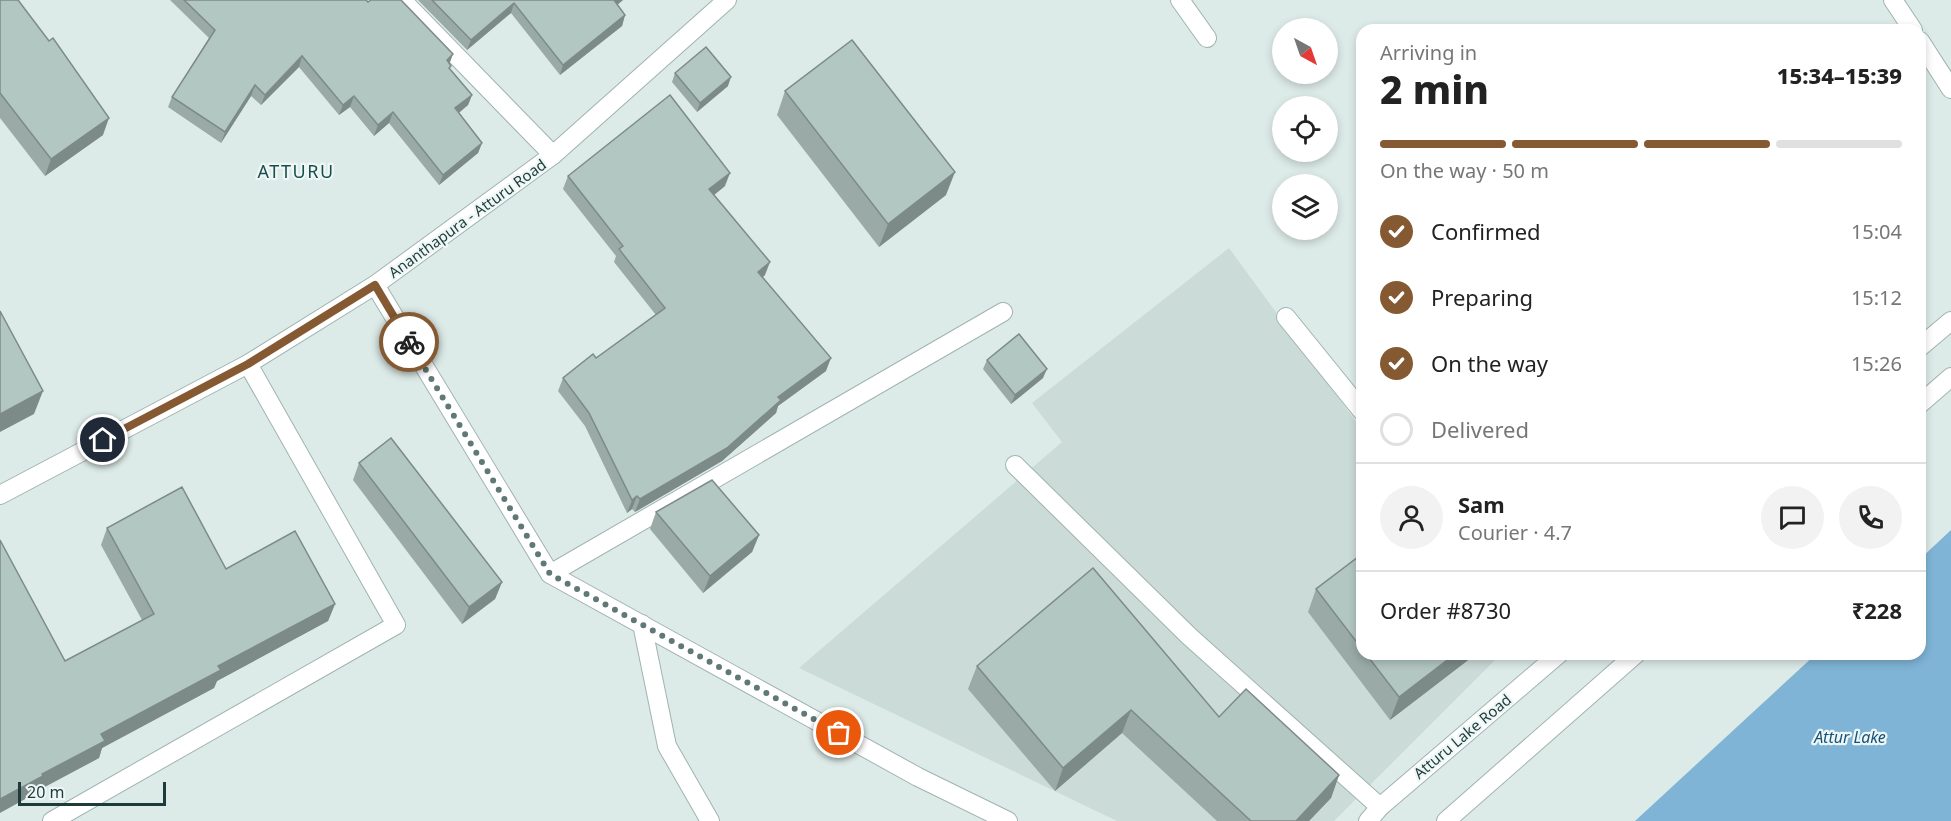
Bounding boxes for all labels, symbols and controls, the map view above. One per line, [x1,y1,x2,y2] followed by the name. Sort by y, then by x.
[1272,18,1338,84] north arrow
[1272,18,1338,240] map controls
[1380,39,1477,66] text: Arriving in
[1777,60,1902,90] text: 15:34–15:39
[1380,62,1489,115] text: 2 min
[1272,96,1338,162] button: locate
[384,154,550,282] street label: Ananthapura - Atturu Road
[1380,157,1549,184] text: On the way · 50 m
[257,159,335,183] district label: ATTURU
[1272,174,1338,240] button: layers
[1380,215,1413,248] icon: check
[1431,216,1541,246] text: Confirmed
[1851,218,1902,245] text: 15:04
[1380,281,1413,314] icon: check
[1431,282,1533,312] text: Preparing
[1851,284,1902,311] text: 15:12
[379,312,439,372] courier
[393,326,426,359] icon: bike
[1380,347,1413,380] icon: check
[1431,348,1548,378] text: On the way
[1851,350,1902,377] text: 15:26
[77,414,128,465] pin
[1431,414,1529,444] text: Delivered
[86,423,119,456] icon: home
[1380,486,1443,549] button: person
[1761,486,1824,549] button: chat
[1839,486,1902,549] button: phone
[1458,489,1505,519] text: Sam
[1458,519,1572,546] text: Courier · 4.7
[1380,595,1511,625] text: Order #8730
[1852,595,1902,625] text: ₹228
[1409,689,1515,783] street label: Atturu Lake Road
[813,707,864,758] pin
[822,716,855,749] icon: bag
[1813,726,1886,748] water label: Attur Lake
[18,779,166,806] scale bar
[27,781,64,803] text: 20 m

